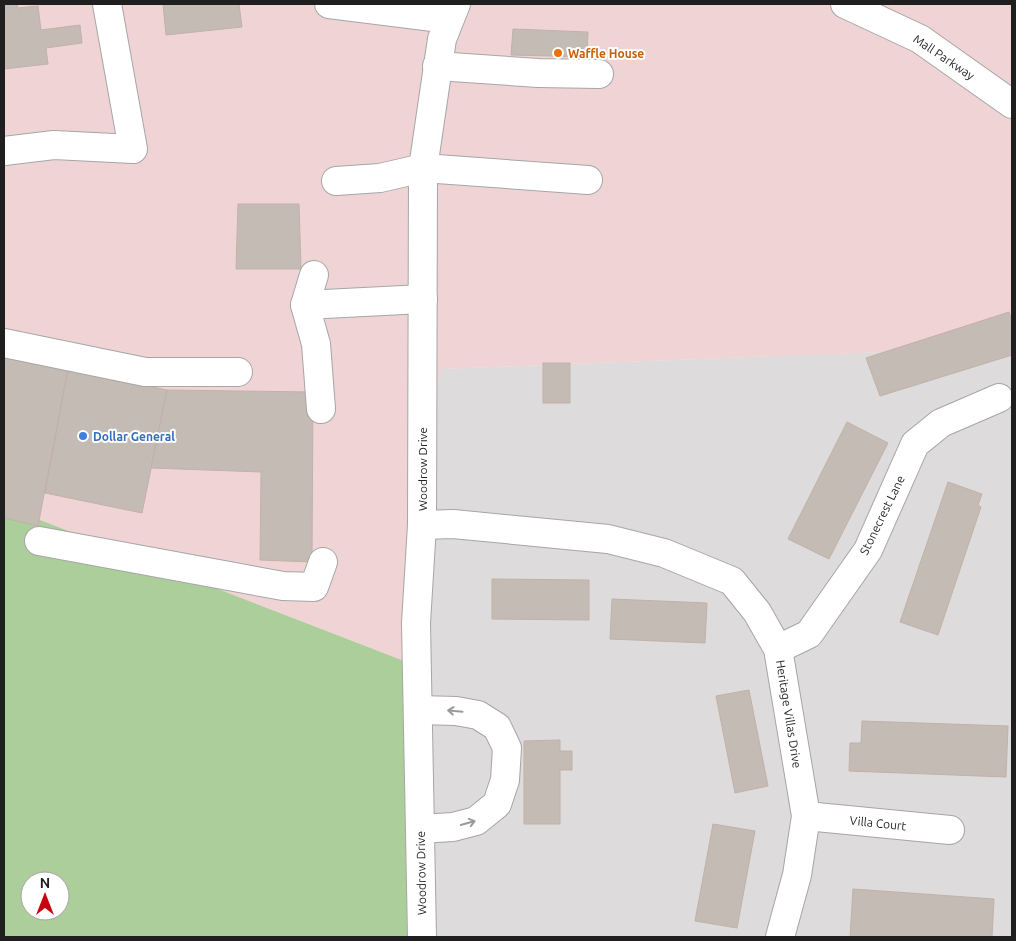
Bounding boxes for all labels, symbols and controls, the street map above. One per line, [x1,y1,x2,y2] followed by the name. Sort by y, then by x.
[911,32,977,82] street label: Mall Parkway
[552,47,564,59] marker: Waffle House
[568,47,644,60] place label: Waffle House
[416,427,429,511] street label: Woodrow Drive
[77,430,89,442] marker: Dollar General
[93,430,175,443] place label: Dollar General
[857,473,907,557] street label: Stonecrest Lane
[774,659,804,769] street label: Heritage Villas Drive
[447,707,463,716] one-way arrow
[849,814,907,832] street label: Villa Court
[459,818,475,828] one-way arrow
[414,831,428,915] street label: Woodrow Drive
[20,871,70,921] north arrow
[40,875,50,891] text: N

